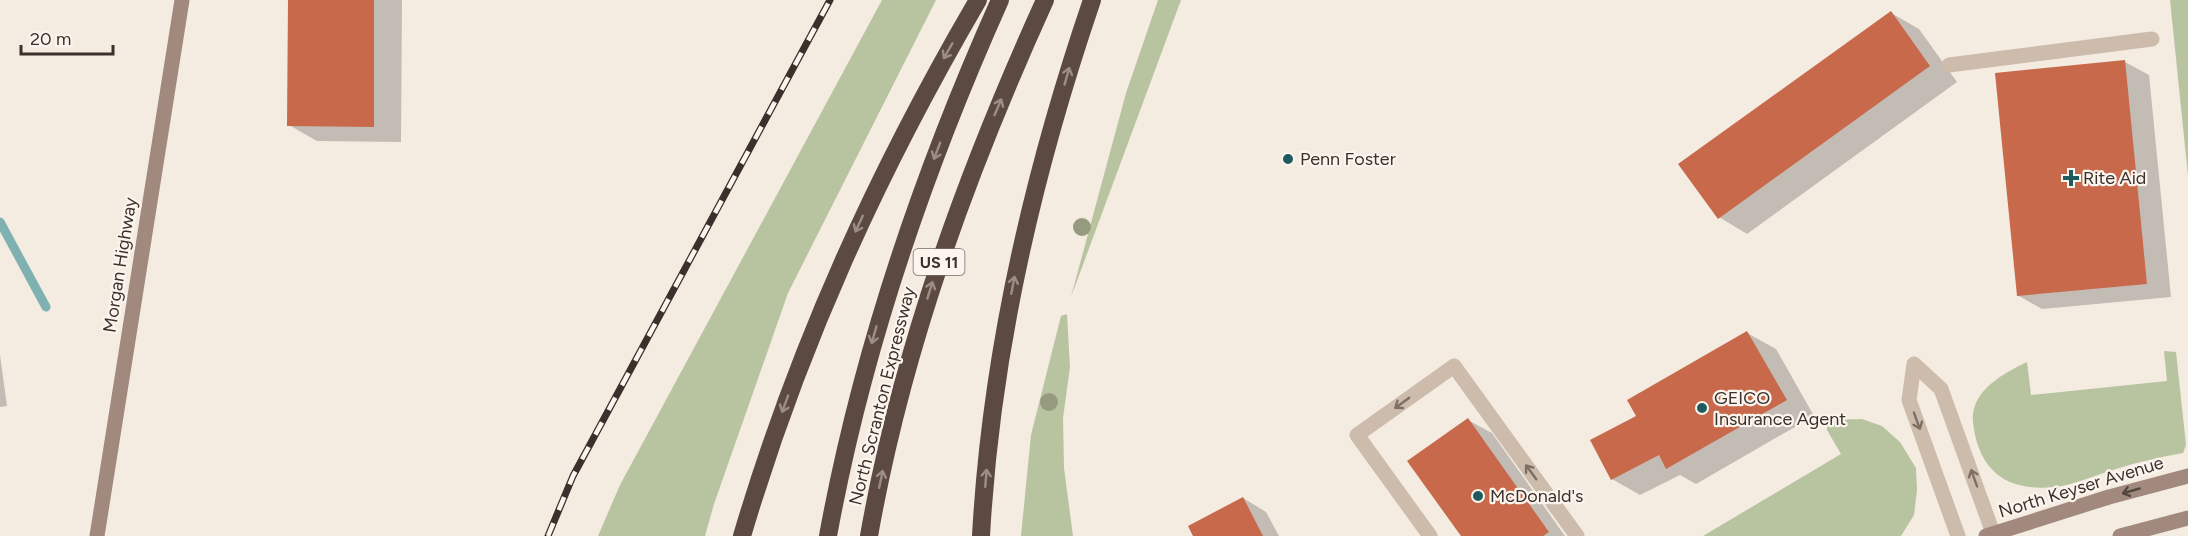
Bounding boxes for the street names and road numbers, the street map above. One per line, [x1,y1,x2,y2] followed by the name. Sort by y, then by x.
[98,195,142,334] street label: Morgan Highway
[914,249,964,275] road number: US 11
[844,284,920,508] street label: North Scranton Expressway
[1996,451,2166,523] street label: North Keyser Avenue

